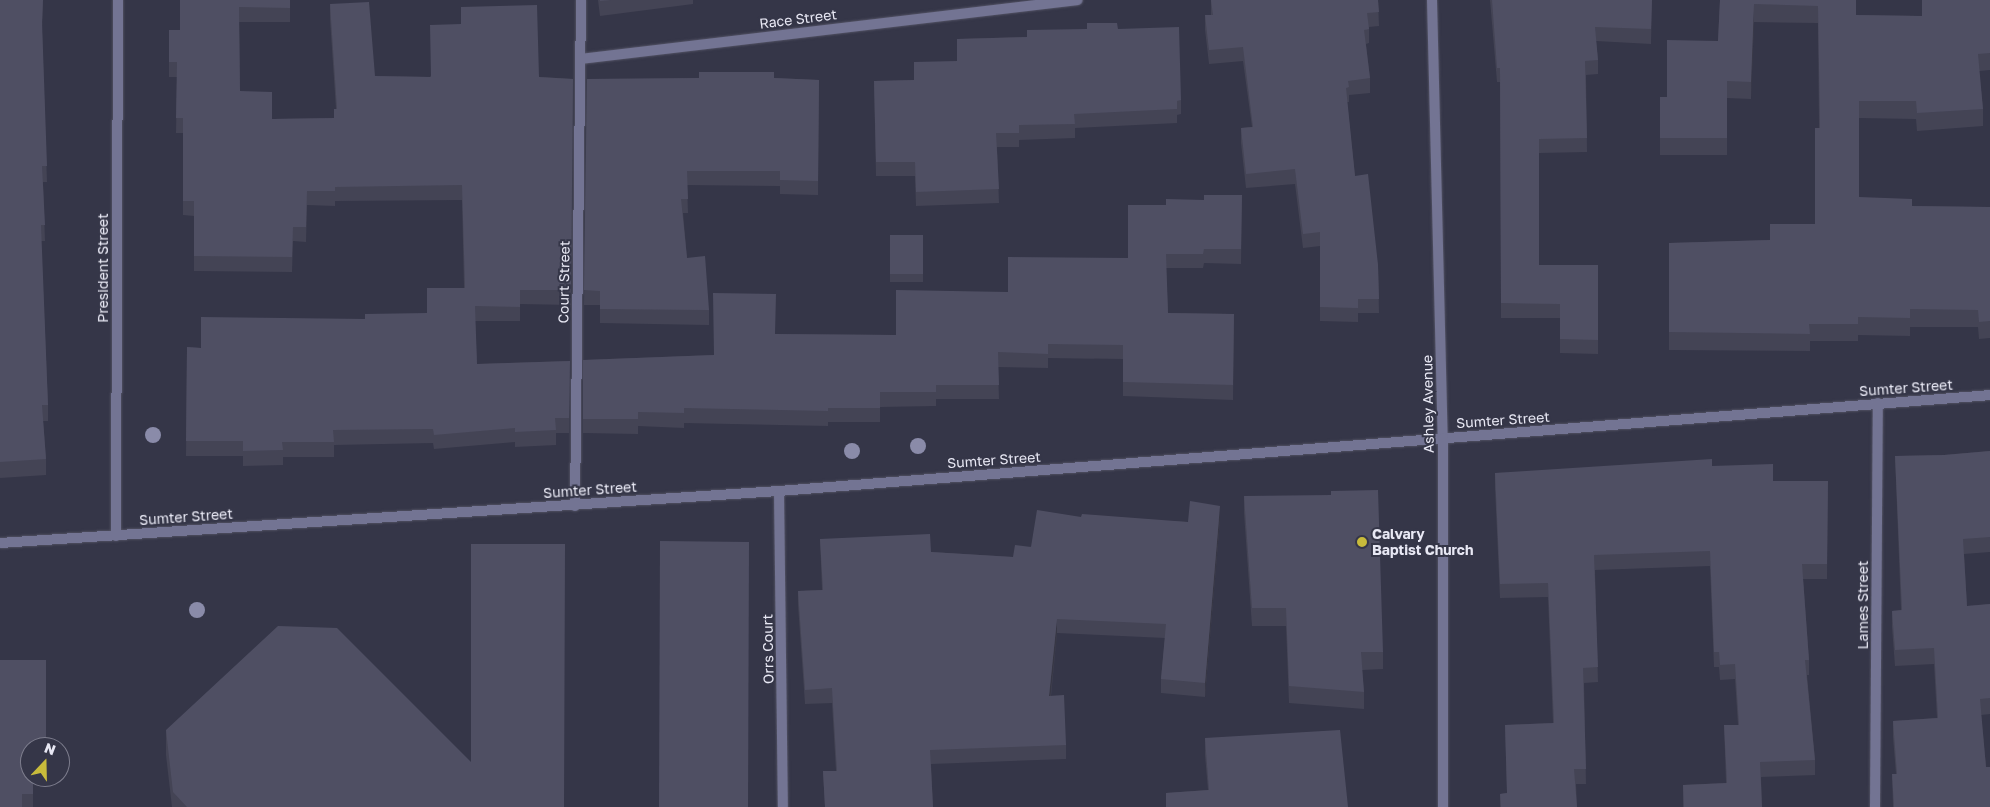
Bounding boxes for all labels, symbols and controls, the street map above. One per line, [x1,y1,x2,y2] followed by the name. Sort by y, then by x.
[758,6,838,32] street label: Race Street
[95,213,111,323] street label: President Street
[555,241,573,323] street label: Court Street
[1419,355,1437,453] street label: Ashley Avenue
[1859,376,1953,400] street label: Sumter Street
[1456,408,1550,432] street label: Sumter Street
[947,448,1041,472] street label: Sumter Street
[543,478,637,502] street label: Sumter Street
[139,505,233,529] street label: Sumter Street
[1372,526,1473,558] place label: Calvary Baptist Church
[1356,536,1368,548] marker: Calvary Baptist Church
[1855,561,1871,649] street label: Lames Street
[759,614,777,684] street label: Orrs Court
[20,737,70,787] north arrow
[42,739,58,758] text: N

